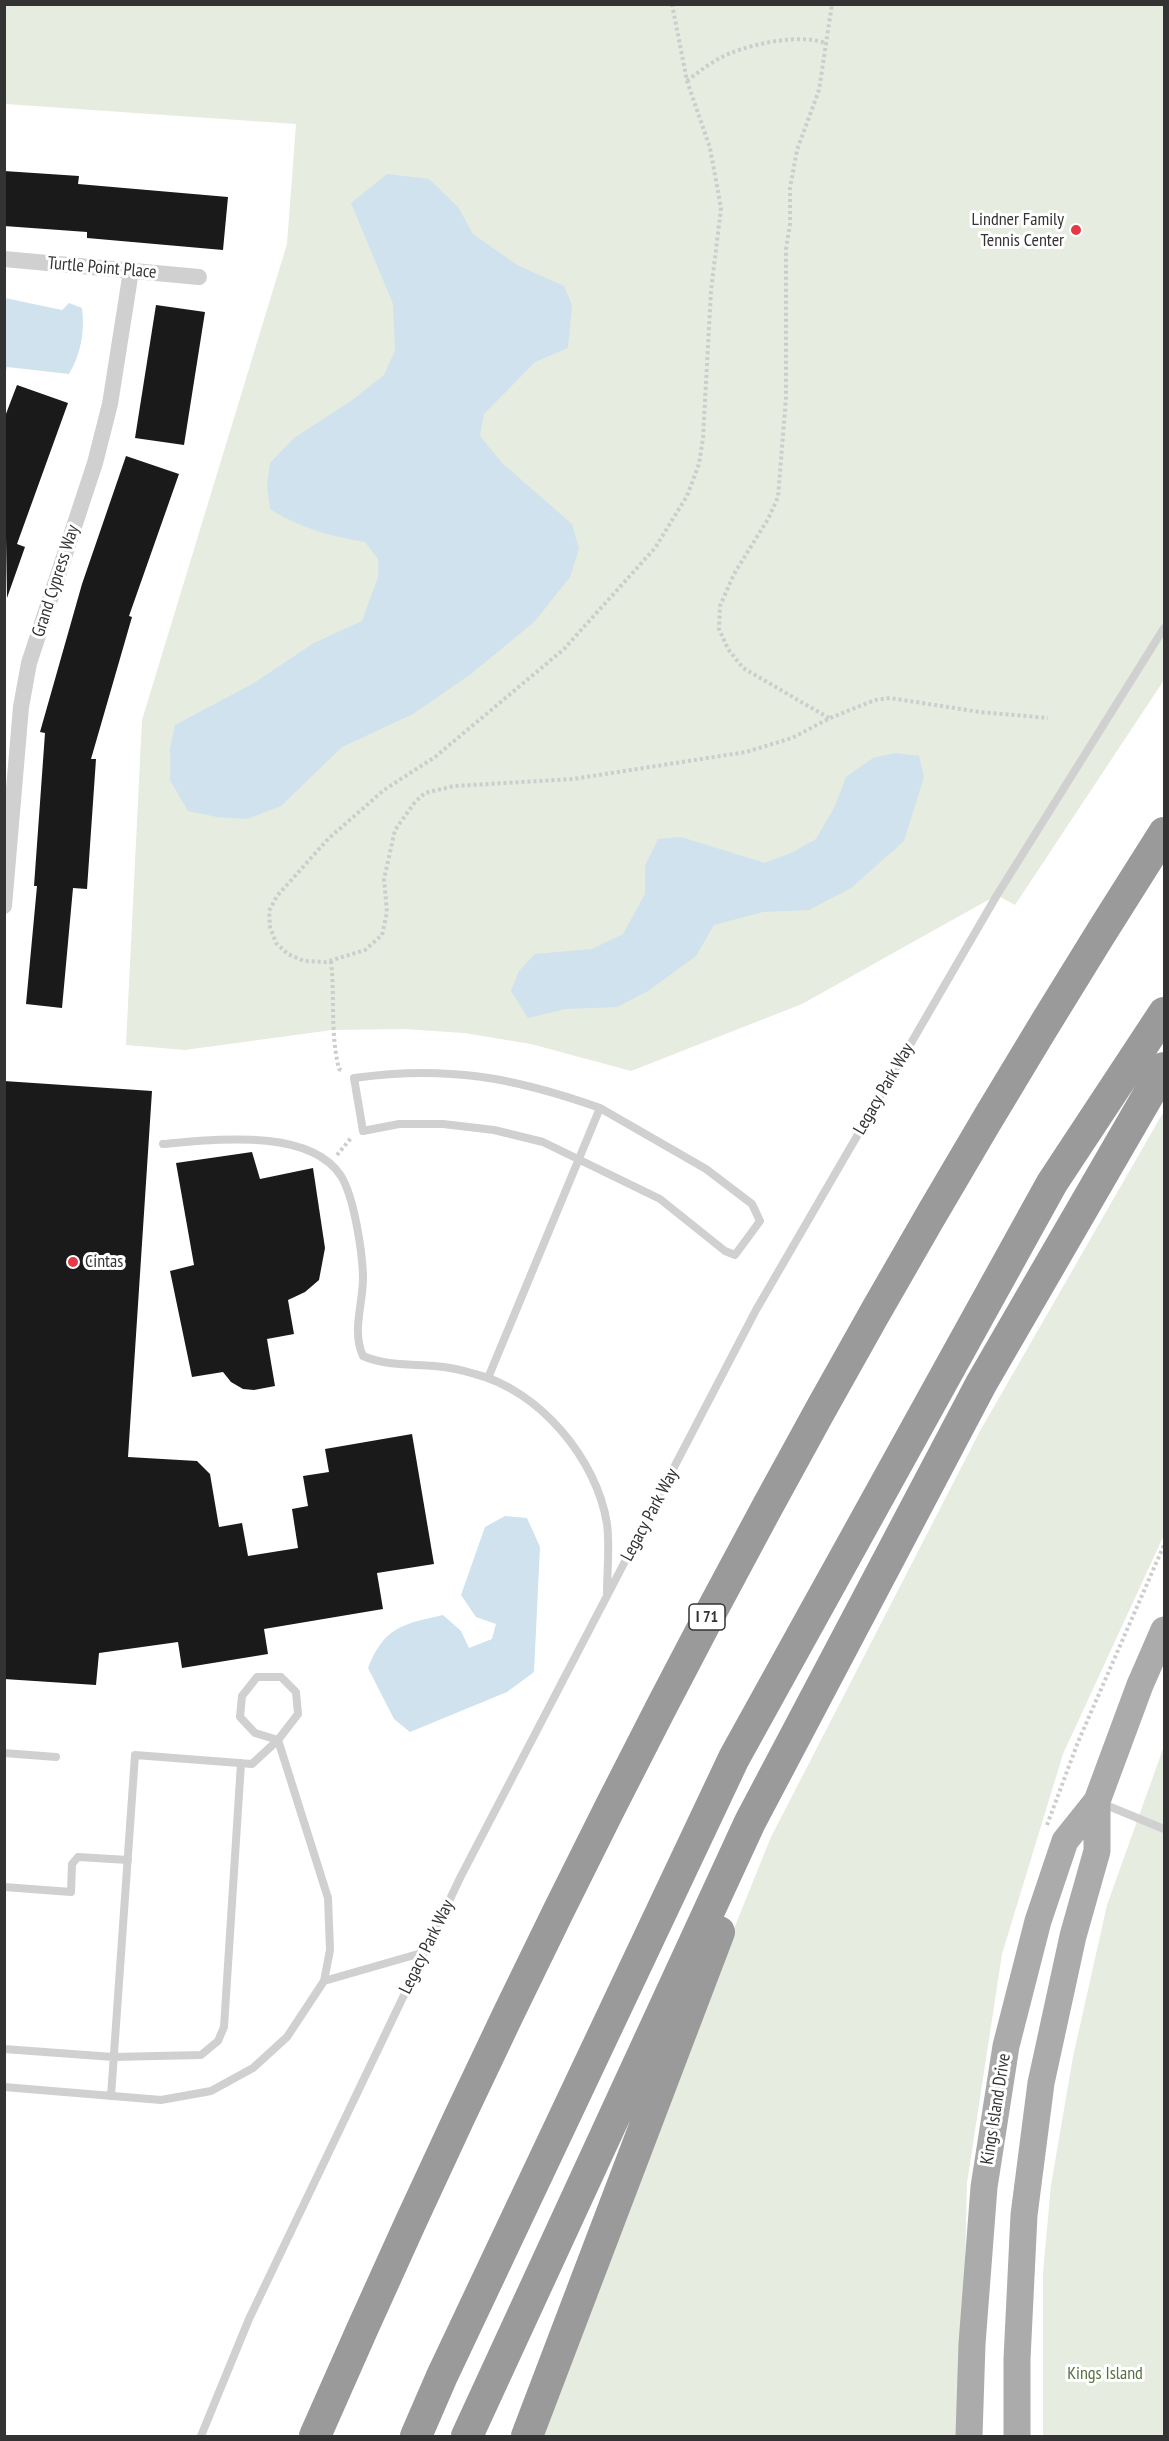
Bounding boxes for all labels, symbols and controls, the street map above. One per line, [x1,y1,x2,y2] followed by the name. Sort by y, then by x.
[972,209,1064,252] place label: Lindner Family Tennis Center
[1069,223,1083,237] marker: Lindner Family Tennis Center
[47,252,157,284] street label: Turtle Point Place
[28,522,84,640] street label: Grand Cypress Way
[849,1040,919,1138] street label: Legacy Park Way
[85,1251,123,1273] place label: Cintas
[66,1255,80,1269] marker: Cintas
[617,1465,683,1565] street label: Legacy Park Way
[689,1604,725,1630] road number: I 71
[395,1897,459,1997] street label: Legacy Park Way
[977,2052,1015,2166] street label: Kings Island Drive
[1067,2363,1143,2385] park label: Kings Island

